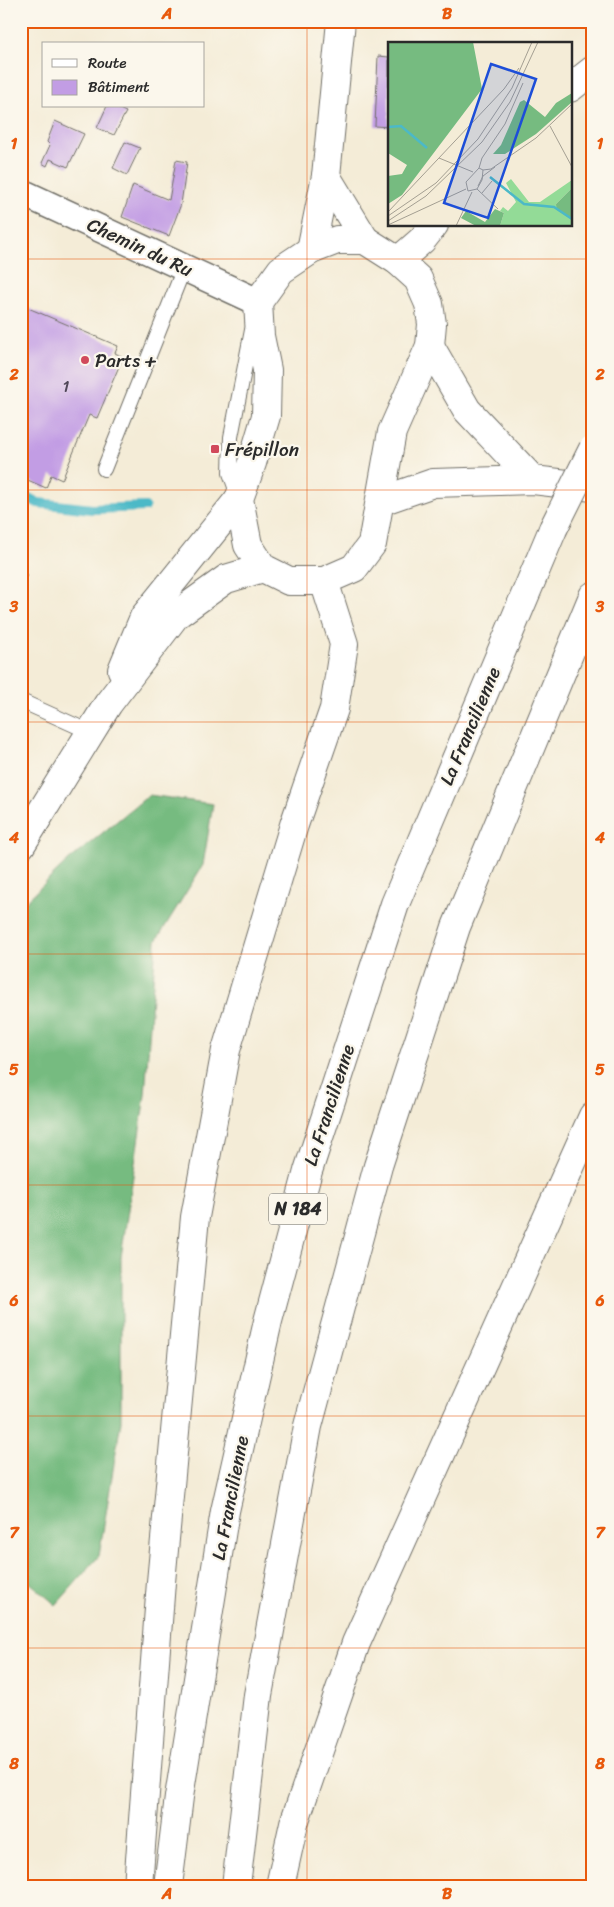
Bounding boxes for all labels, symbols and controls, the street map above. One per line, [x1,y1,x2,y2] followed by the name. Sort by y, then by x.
[161,0,172,28] text: A
[442,0,453,28] text: B
[42,42,205,108] legend
[388,42,572,226] inset map
[88,50,127,76] text: Route
[88,74,150,100] text: Bâtiment
[11,129,18,158] text: 1
[597,129,604,158] text: 1
[82,208,198,286] street label: Chemin du Ru
[95,344,157,377] place label: Parts +
[79,354,91,366] marker: Parts +
[8,360,19,389] text: 2
[594,360,605,389] text: 2
[63,372,70,401] house number: 1
[225,433,299,466] place label: Frépillon
[209,443,221,455] marker: Frépillon
[9,592,19,621] text: 3
[595,592,605,621] text: 3
[430,662,510,790] street label: La Francilienne
[8,823,19,852] text: 4
[594,823,605,852] text: 4
[294,1040,364,1170] street label: La Francilienne
[9,1055,19,1084] text: 5
[595,1055,605,1084] text: 5
[269,1194,327,1224] road number: N 184
[8,1286,19,1315] text: 6
[594,1286,605,1315] text: 6
[202,1433,258,1563] street label: La Francilienne
[9,1518,20,1547] text: 7
[595,1518,606,1547] text: 7
[8,1749,19,1778] text: 8
[594,1749,605,1778] text: 8
[161,1879,172,1907] text: A
[442,1879,453,1907] text: B

